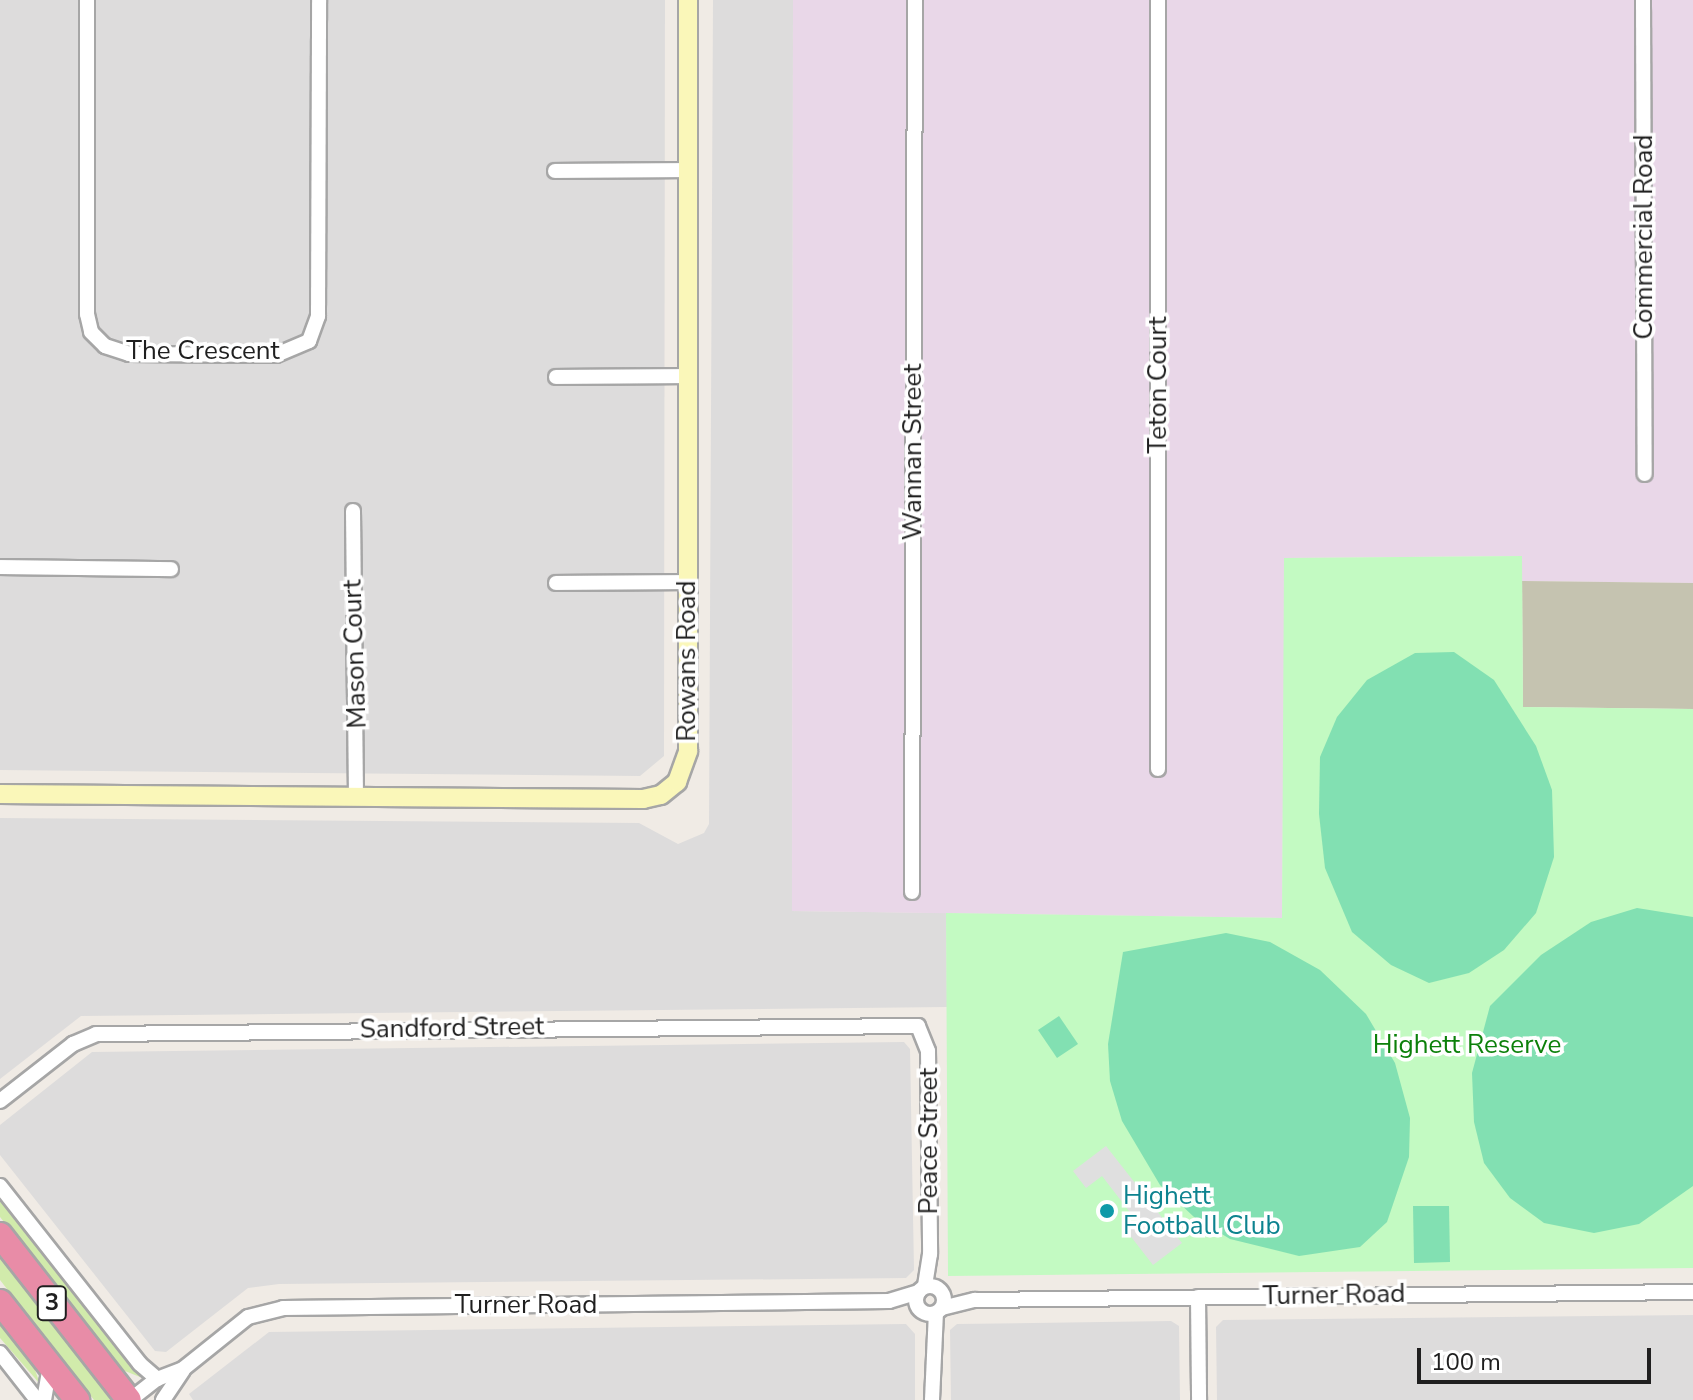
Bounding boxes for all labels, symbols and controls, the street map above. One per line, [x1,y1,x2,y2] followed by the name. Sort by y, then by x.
[1628,134,1660,340] street label: Commercial Road
[1142,316,1174,454] street label: Teton Court
[126,335,280,367] street label: The Crescent
[897,364,929,540] street label: Wannan Street
[337,579,373,729] street label: Mason Court
[671,580,703,742] street label: Rowans Road
[360,1011,544,1045] street label: Sandford Street
[1373,1029,1561,1061] park label: Highett Reserve
[913,1068,945,1214] street label: Peace Street
[1123,1180,1281,1242] place label: Highett Football Club
[1098,1202,1116,1220] marker: Highett Football Club
[1262,1278,1406,1312] street label: Turner Road
[36,1283,68,1323] road number: 3
[455,1289,597,1321] street label: Turner Road
[1421,1332,1655,1382] scale bar
[1431,1346,1501,1378] text: 100 m

